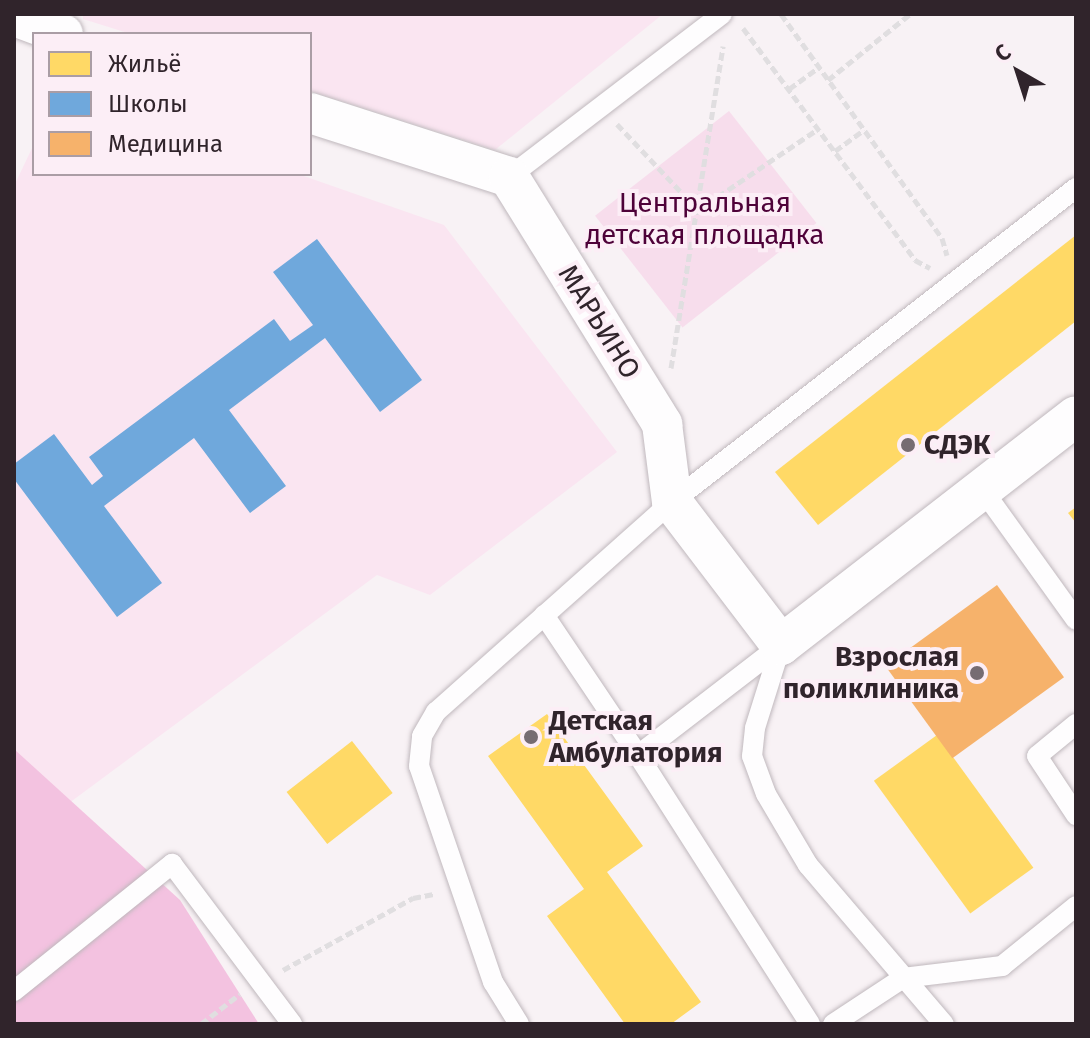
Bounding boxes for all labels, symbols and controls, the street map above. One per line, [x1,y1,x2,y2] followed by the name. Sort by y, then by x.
[32,32,312,176] legend
[978,32,1058,112] north arrow
[989,38,1016,67] text: С
[108,50,181,78] text: Жильё
[108,90,188,118] text: Школы
[108,130,223,158] text: Медицина
[585,186,825,252] park label: Центральная детская площадка
[551,259,647,385] street label: МАРЬИНО
[924,428,990,462] place label: СДЭК
[899,436,917,454] marker: СДЭК
[783,640,959,706] place label: Взрослая поликлиника
[966,662,988,684] marker: Взрослая поликлиника
[549,704,723,770] place label: Детская Амбулатория
[520,726,542,748] marker: Детская Амбулатория

